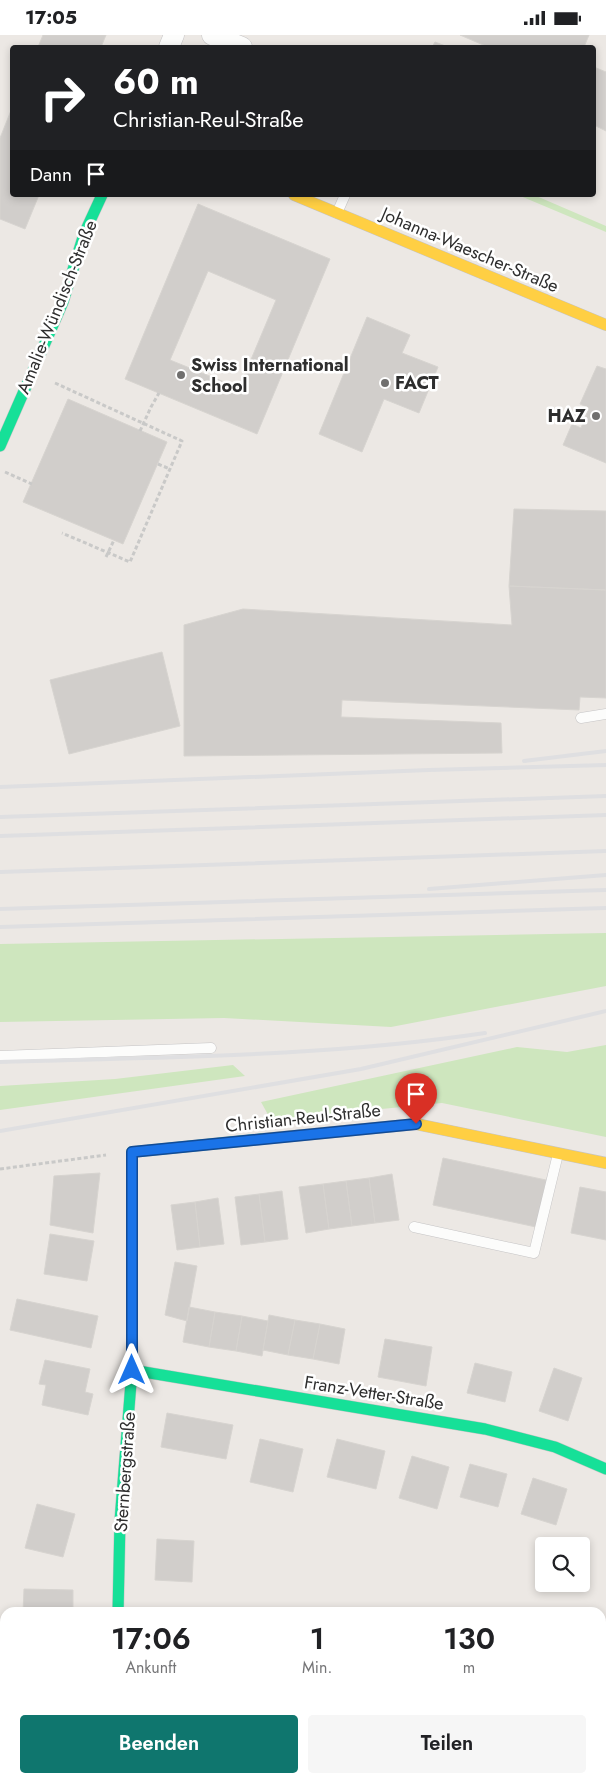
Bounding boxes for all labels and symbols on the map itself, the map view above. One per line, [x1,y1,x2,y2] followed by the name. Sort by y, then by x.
[375,200,563,299] street label: Johanna-Waescher-Straße
[10,216,104,398] street label: Amalie-Wündisch-Straße
[191,352,349,399] place label: Swiss International School
[175,369,187,381] marker: Swiss International School
[395,370,439,396] place label: FACT
[379,377,391,389] marker: FACT
[547,403,586,429] place label: HAZ
[590,410,602,422] marker: HAZ
[395,1073,437,1124] pin
[224,1097,382,1139] street label: Christian-Reul-Straße
[105,1343,157,1395] position arrow
[302,1369,446,1417] street label: Franz-Vetter-Straße
[108,1411,142,1533] street label: Sternbergstraße

